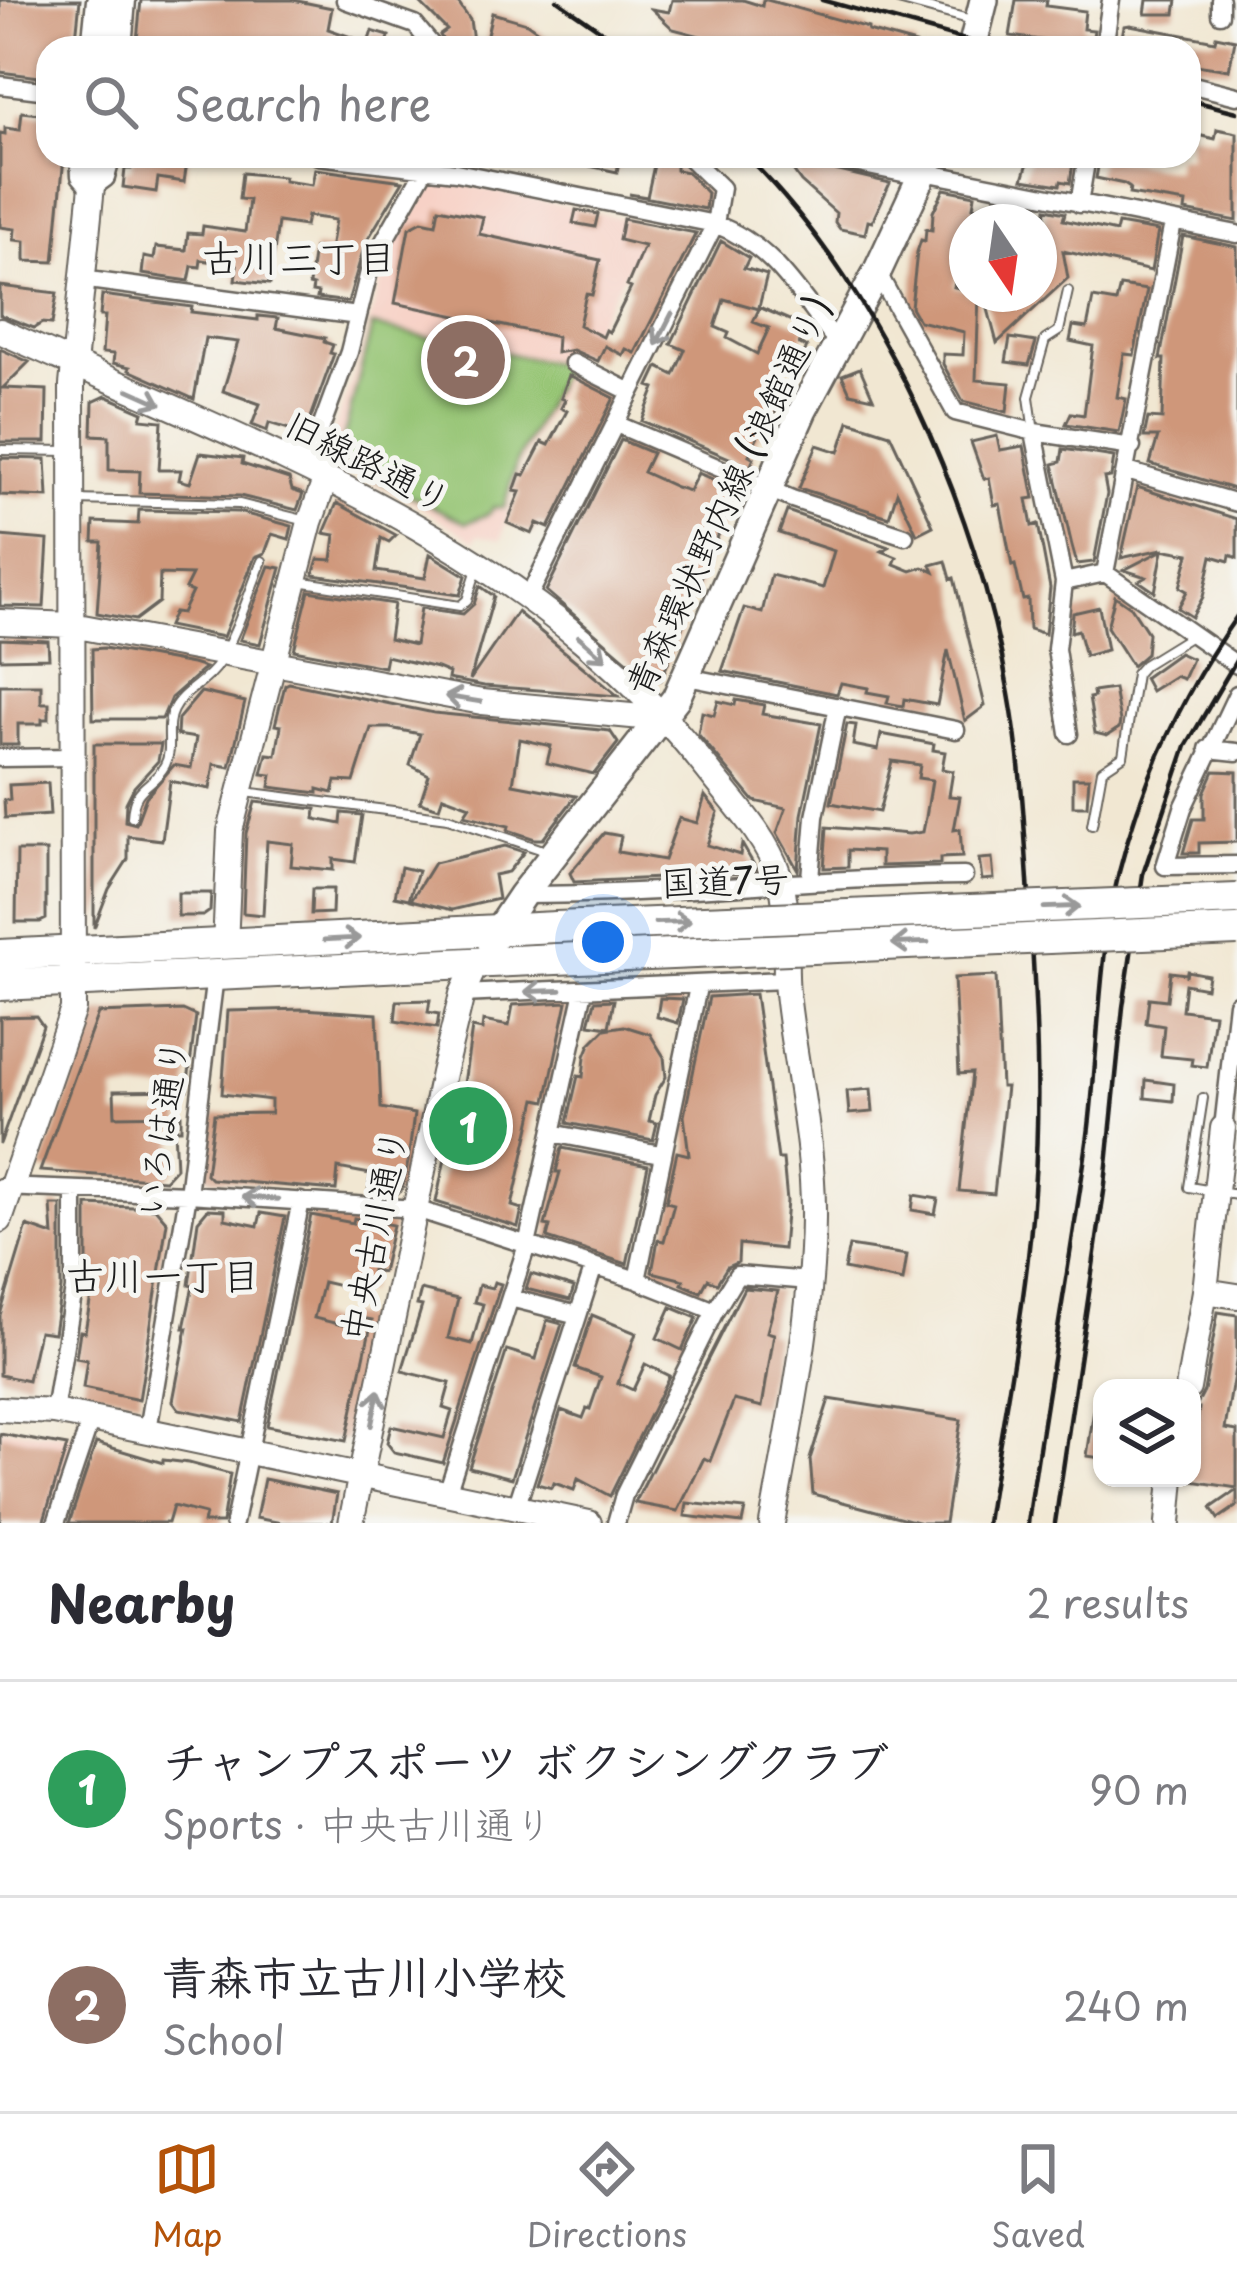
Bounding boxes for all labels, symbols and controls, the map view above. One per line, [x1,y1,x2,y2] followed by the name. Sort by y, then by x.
[36,36,1201,168] search box
[174,68,431,136] text: Search here
[78,69,144,135] icon: search
[949,204,1057,312] north arrow
[201,226,397,285] district label: 古川三丁目
[610,286,843,704] street label: 青森環状野内線 (浪館通り)
[652,311,675,346] one-way arrow
[427,315,505,405] pin: 2
[126,387,162,409] one-way arrow
[276,395,461,525] street label: 旧線路通り
[577,634,607,661] one-way arrow
[445,687,484,710] one-way arrow
[660,850,790,908] street label: 国道7号
[1042,895,1081,918] one-way arrow
[653,910,692,933] one-way arrow
[573,912,633,972] your location
[322,928,361,951] one-way arrow
[891,932,930,955] one-way arrow
[524,980,563,1003] one-way arrow
[121,1035,199,1221] street label: いろは通り
[429,1081,507,1171] pin: 1
[325,1123,419,1346] street label: 中央古川通り
[241,1187,280,1210] one-way arrow
[65,1244,261,1303] district label: 古川一丁目
[1093,1379,1201,1487] map controls
[1093,1379,1201,1487] button: layers
[365,1390,387,1429] one-way arrow
[48,1563,235,1640] text: Nearby
[1027,1572,1189,1631] text: 2 results
[162,1725,889,1793] text: チャンプスポーツ ボクシングクラブ
[78,1759,96,1818] text: 1
[1089,1759,1189,1818] text: 90 m
[162,1793,553,1852] text: Sports · 中央古川通り
[162,1941,567,2009] text: 青森市立古川小学校
[73,1975,101,2034] text: 2
[1063,1975,1189,2034] text: 240 m
[162,2009,285,2068] text: School
[152,2136,223,2258] tab: Map
[527,2136,687,2258] tab: Directions
[991,2136,1085,2258] tab: Saved

